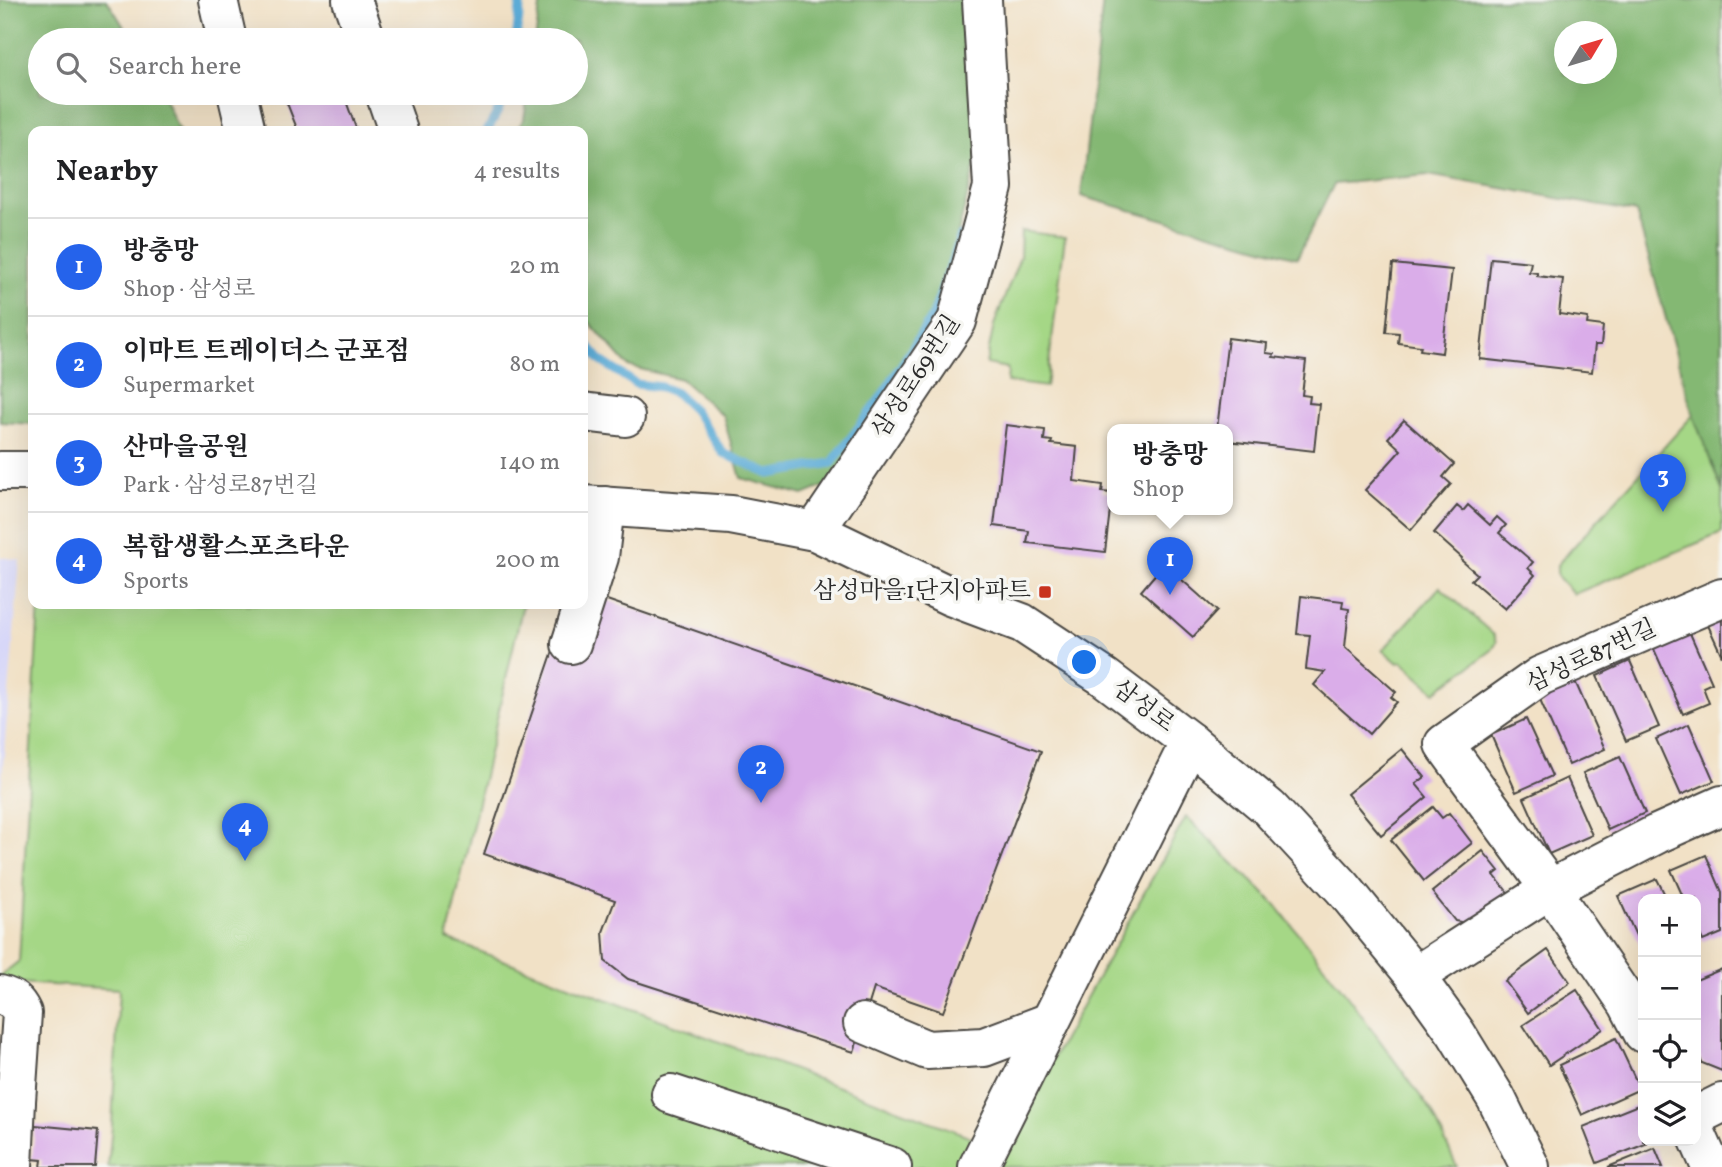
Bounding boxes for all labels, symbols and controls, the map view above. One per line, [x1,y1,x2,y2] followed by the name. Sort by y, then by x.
[1554,21,1617,84] north arrow
[28,28,588,105] search box
[52,48,90,86] icon: search
[108,49,241,85] text: Search here
[56,151,158,193] text: Nearby
[474,156,560,188] text: 4 results
[123,234,198,270] text: 방충망
[74,251,84,283] text: 1
[509,251,560,283] text: 20 m
[123,274,255,306] text: Shop · 삼성로
[864,309,970,445] street label: 삼성로69번길
[123,334,410,370] text: 이마트 트레이더스 군포점
[73,349,85,381] text: 2
[510,349,560,381] text: 80 m
[123,370,255,402] text: Supermarket
[1107,424,1233,515] popup
[123,430,249,466] text: 산마을공원
[1132,438,1208,474] text: 방충망
[73,447,85,479] text: 3
[499,447,560,479] text: 140 m
[1640,454,1686,512] pin: 3
[123,470,318,502] text: Park · 삼성로87번길
[1132,474,1184,506] text: Shop
[123,530,349,566] text: 복합생활스포츠타운
[1147,537,1193,595] pin: 1
[72,545,86,577] text: 4
[495,545,560,577] text: 200 m
[123,566,189,598] text: Sports
[813,575,1031,609] place label: 삼성마을1단지아파트
[1037,584,1053,600] marker: 삼성마을1단지아파트
[1521,612,1663,702] street label: 삼성로87번길
[1067,645,1101,679] your location
[1105,672,1181,742] street label: 삼성로
[738,745,784,803] pin: 2
[222,803,268,861] pin: 4
[1638,894,1701,1146] map controls
[1638,894,1701,957] button: +
[1638,957,1701,1020] button: −
[1638,1020,1701,1083] button: locate
[1638,1083,1701,1146] button: layers

